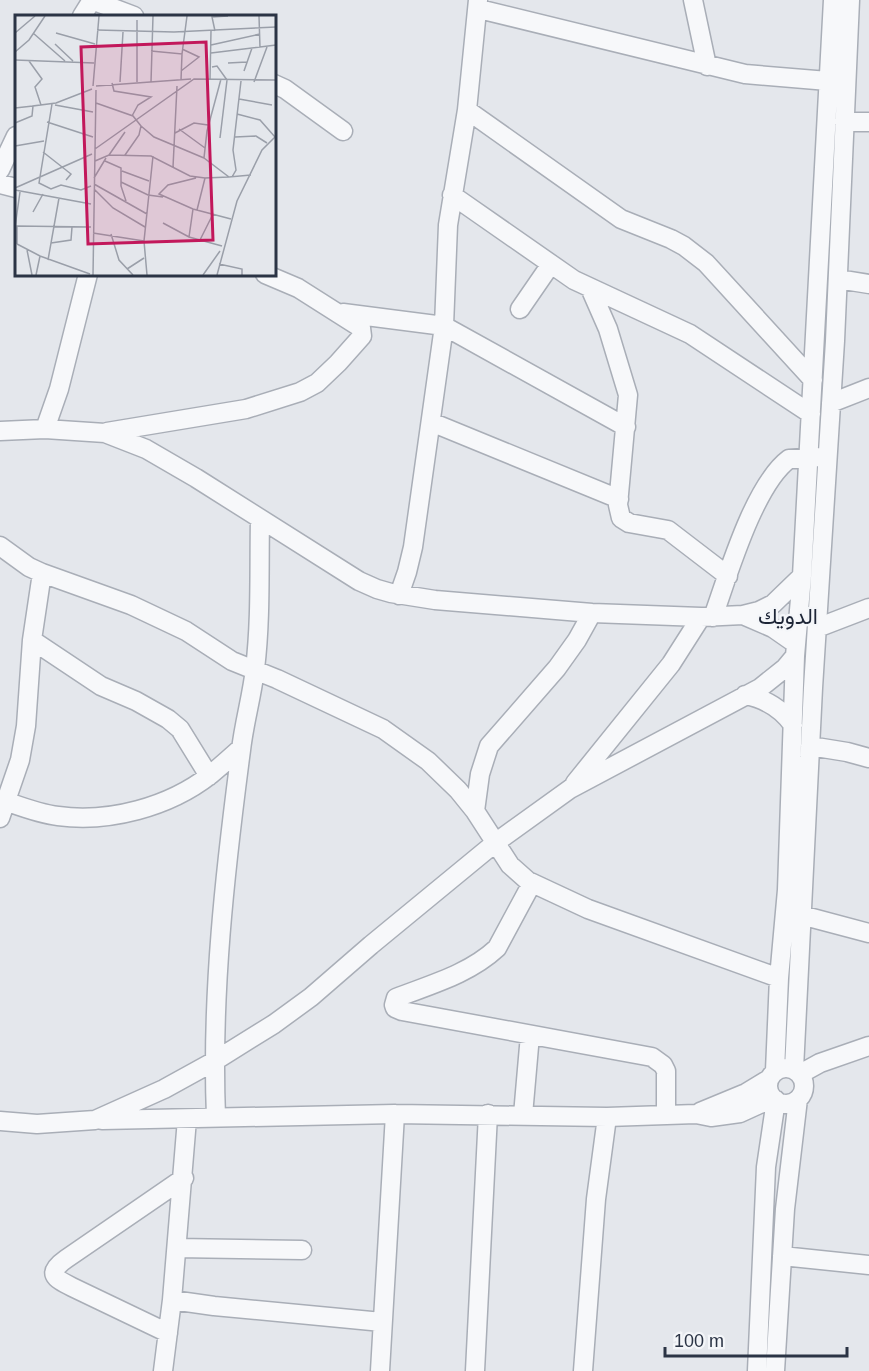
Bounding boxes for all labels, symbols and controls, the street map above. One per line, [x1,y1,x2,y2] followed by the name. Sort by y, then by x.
[15,15,276,276] inset map
[758,604,818,630] district label: الدويك
[665,1320,846,1358] scale bar
[674,1331,724,1351] text: 100 m

